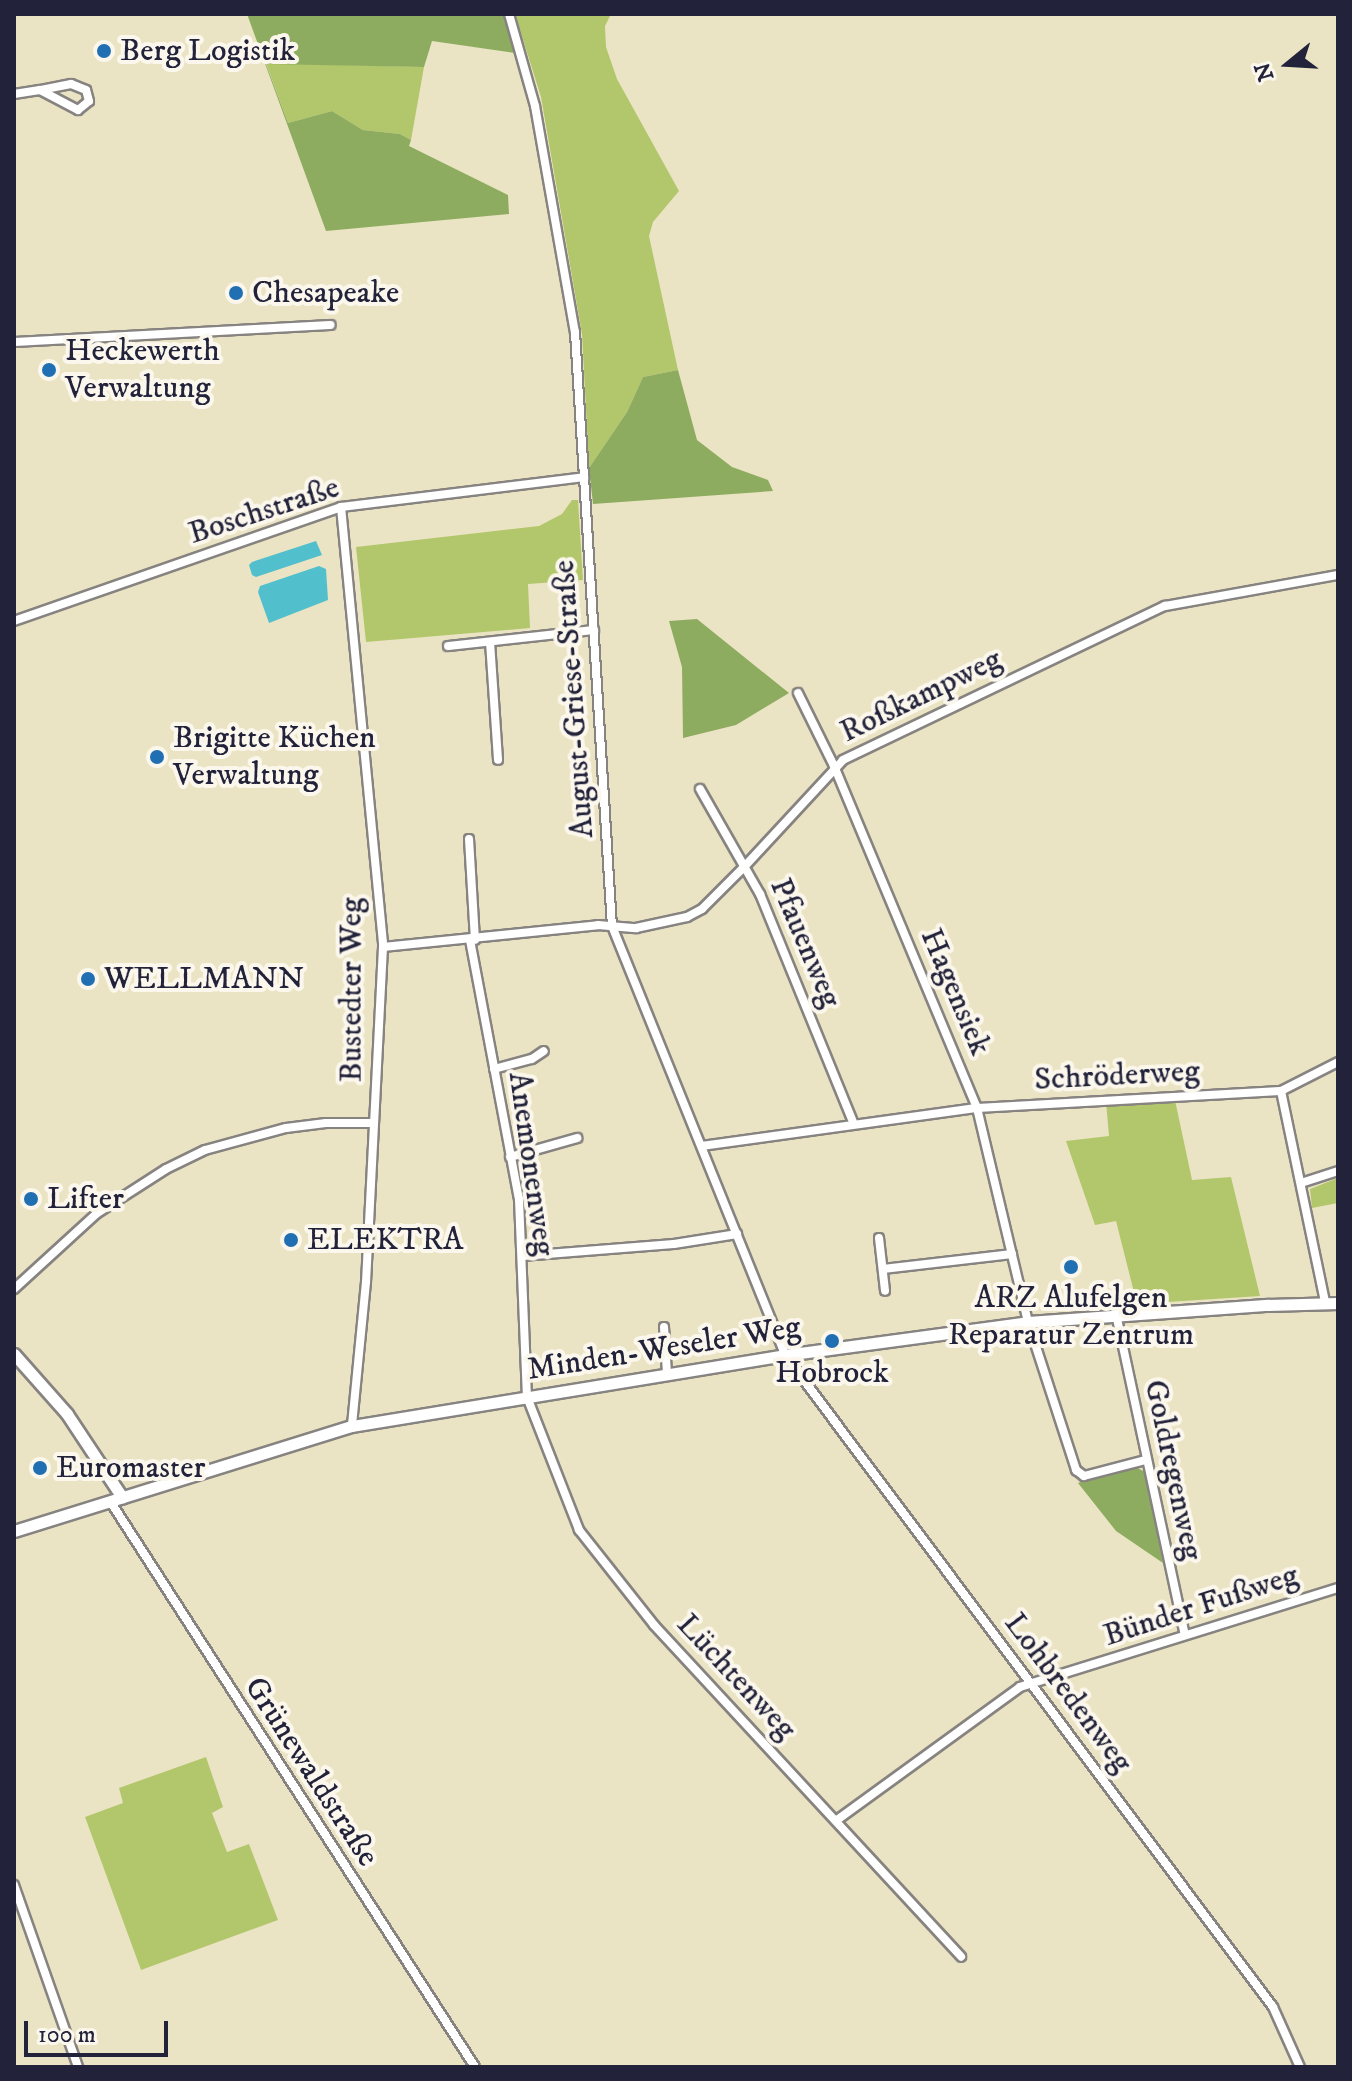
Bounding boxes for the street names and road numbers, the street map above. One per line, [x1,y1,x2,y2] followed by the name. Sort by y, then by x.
[184,469,344,553] street label: Boschstraße
[545,559,603,839] street label: August-Griese-Straße
[834,640,1008,752] street label: Roßkampweg
[761,872,849,1014] street label: Pfauenweg
[333,898,371,1082] street label: Bustedter Weg
[911,923,999,1061] street label: Hagensiek
[1033,1052,1201,1100] street label: Schröderweg
[499,1070,563,1258] street label: Anemonenweg
[525,1308,803,1390] street label: Minden-Weseler Weg
[1135,1376,1211,1564] street label: Goldregenweg
[1099,1556,1303,1656] street label: Bünder Fußweg
[995,1605,1141,1781] street label: Lohbredenweg
[668,1606,804,1748] street label: Lüchtenweg
[235,1670,387,1874] street label: Grünewaldstraße

